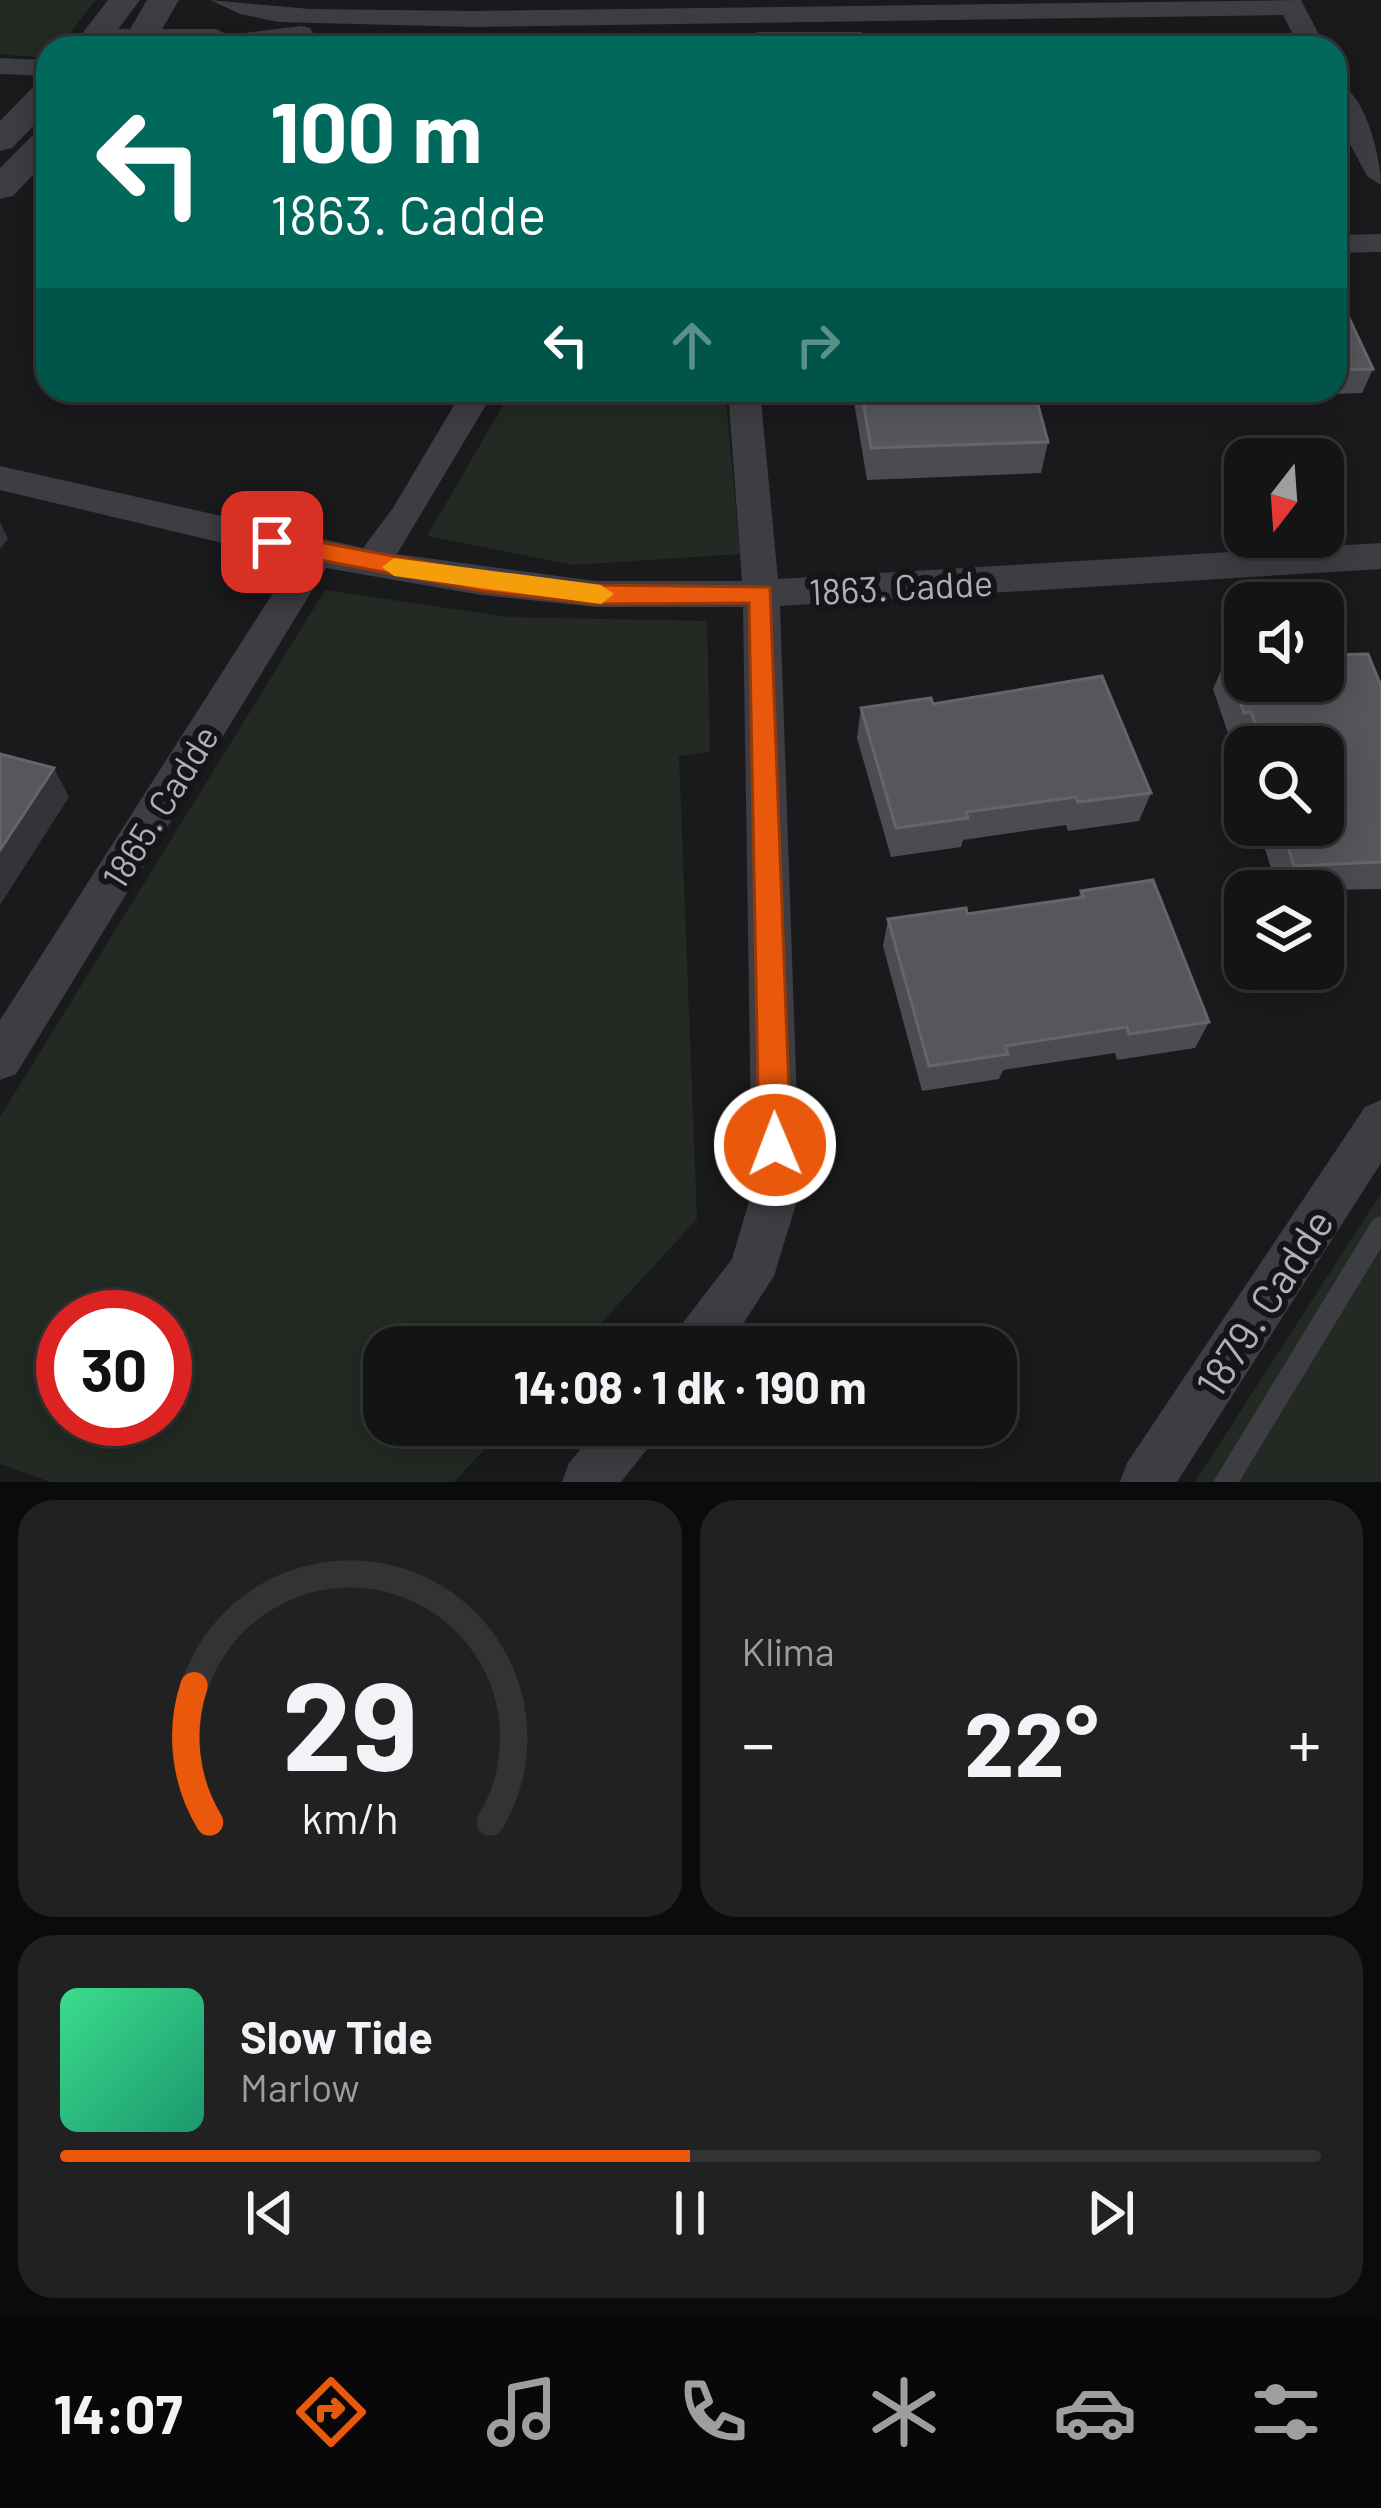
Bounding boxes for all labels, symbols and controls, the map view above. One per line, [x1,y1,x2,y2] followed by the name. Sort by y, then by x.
[270,79,482,180] text: 100 m
[72,84,228,240] icon: left
[270,181,546,246] text: 1863. Cadde
[533,312,599,378] icon: left
[659,312,725,378] icon: ahead
[785,312,851,378] icon: right
[1224,438,1344,558] north arrow
[1224,438,1344,990] map controls
[221,491,323,593] pin
[239,509,305,575] icon: arrive
[808,560,994,612] street label: 1863. Cadde
[1224,582,1344,702] button: sound
[92,717,226,895] street label: 1865. Cadde
[1224,726,1344,846] button: search
[1224,870,1344,990] button: layers
[712,1082,838,1208] position arrow
[1184,1199,1342,1405] street label: 1879. Cadde
[36,1290,192,1446] speed limit sign: 30
[513,1359,867,1413] text: 14:08 · 1 dk · 190 m
[742,1627,835,1674] text: Klima
[282,1646,418,1796] text: 29
[964,1687,1099,1795] text: 22°
[742,1702,775,1781] text: −
[1288,1702,1321,1781] text: +
[301,1790,398,1842] text: km/h
[240,2009,433,2063] text: Slow Tide
[240,2063,360,2110] text: Marlow
[237,2180,303,2246] icon: previous
[657,2180,723,2246] icon: pause
[1078,2180,1144,2246] icon: next
[289,2370,373,2454] icon: directions
[480,2370,564,2454] icon: music
[671,2370,755,2454] icon: phone
[862,2370,946,2454] icon: climate
[1053,2370,1137,2454] icon: car
[1244,2370,1328,2454] icon: filters
[53,2380,182,2445] text: 14:07

